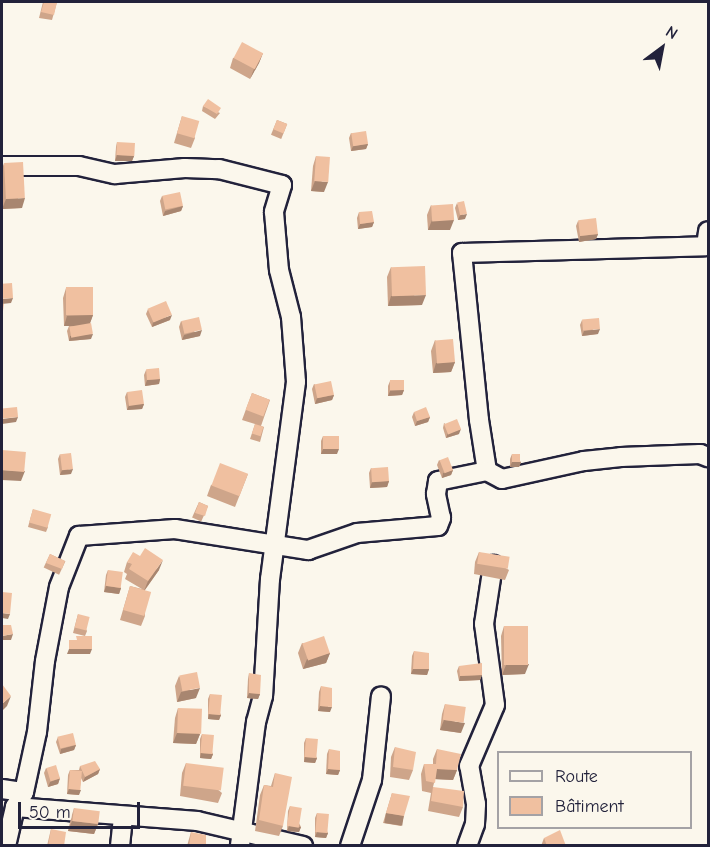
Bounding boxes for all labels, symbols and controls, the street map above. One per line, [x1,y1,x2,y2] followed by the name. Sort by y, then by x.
[632,18,692,78] north arrow
[662,22,681,43] text: N
[497,751,692,829] legend
[555,766,598,787] text: Route
[21,790,142,828] scale bar
[555,796,624,817] text: Bâtiment
[29,802,71,823] text: 50 m

